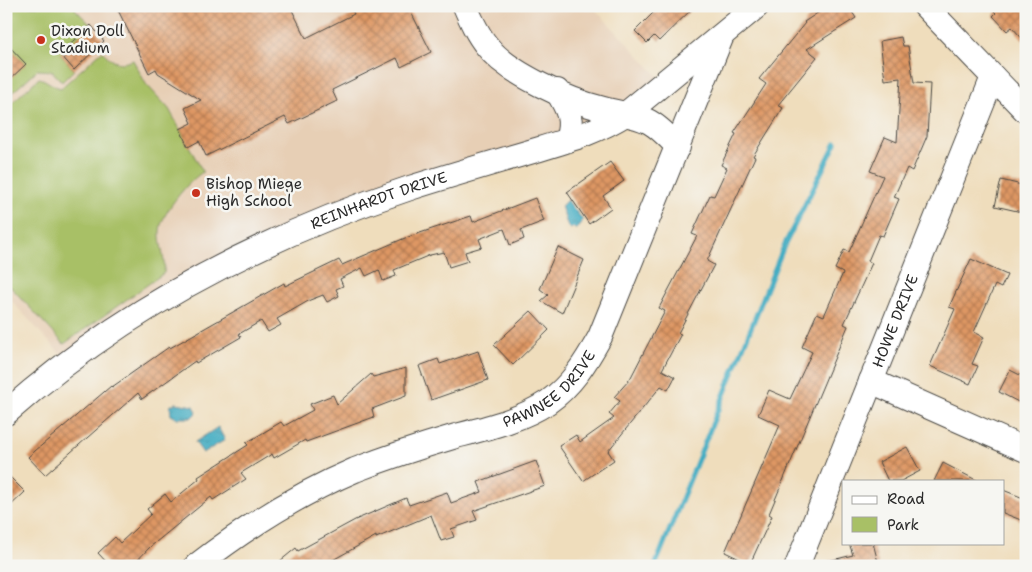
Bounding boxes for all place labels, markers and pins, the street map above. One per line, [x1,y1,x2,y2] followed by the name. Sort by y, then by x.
[51,21,124,58] place label: Dixon Doll Stadium
[35,34,47,46] marker: Dixon Doll Stadium
[206,174,302,211] place label: Bishop Miege High School
[190,187,202,199] marker: Bishop Miege High School

